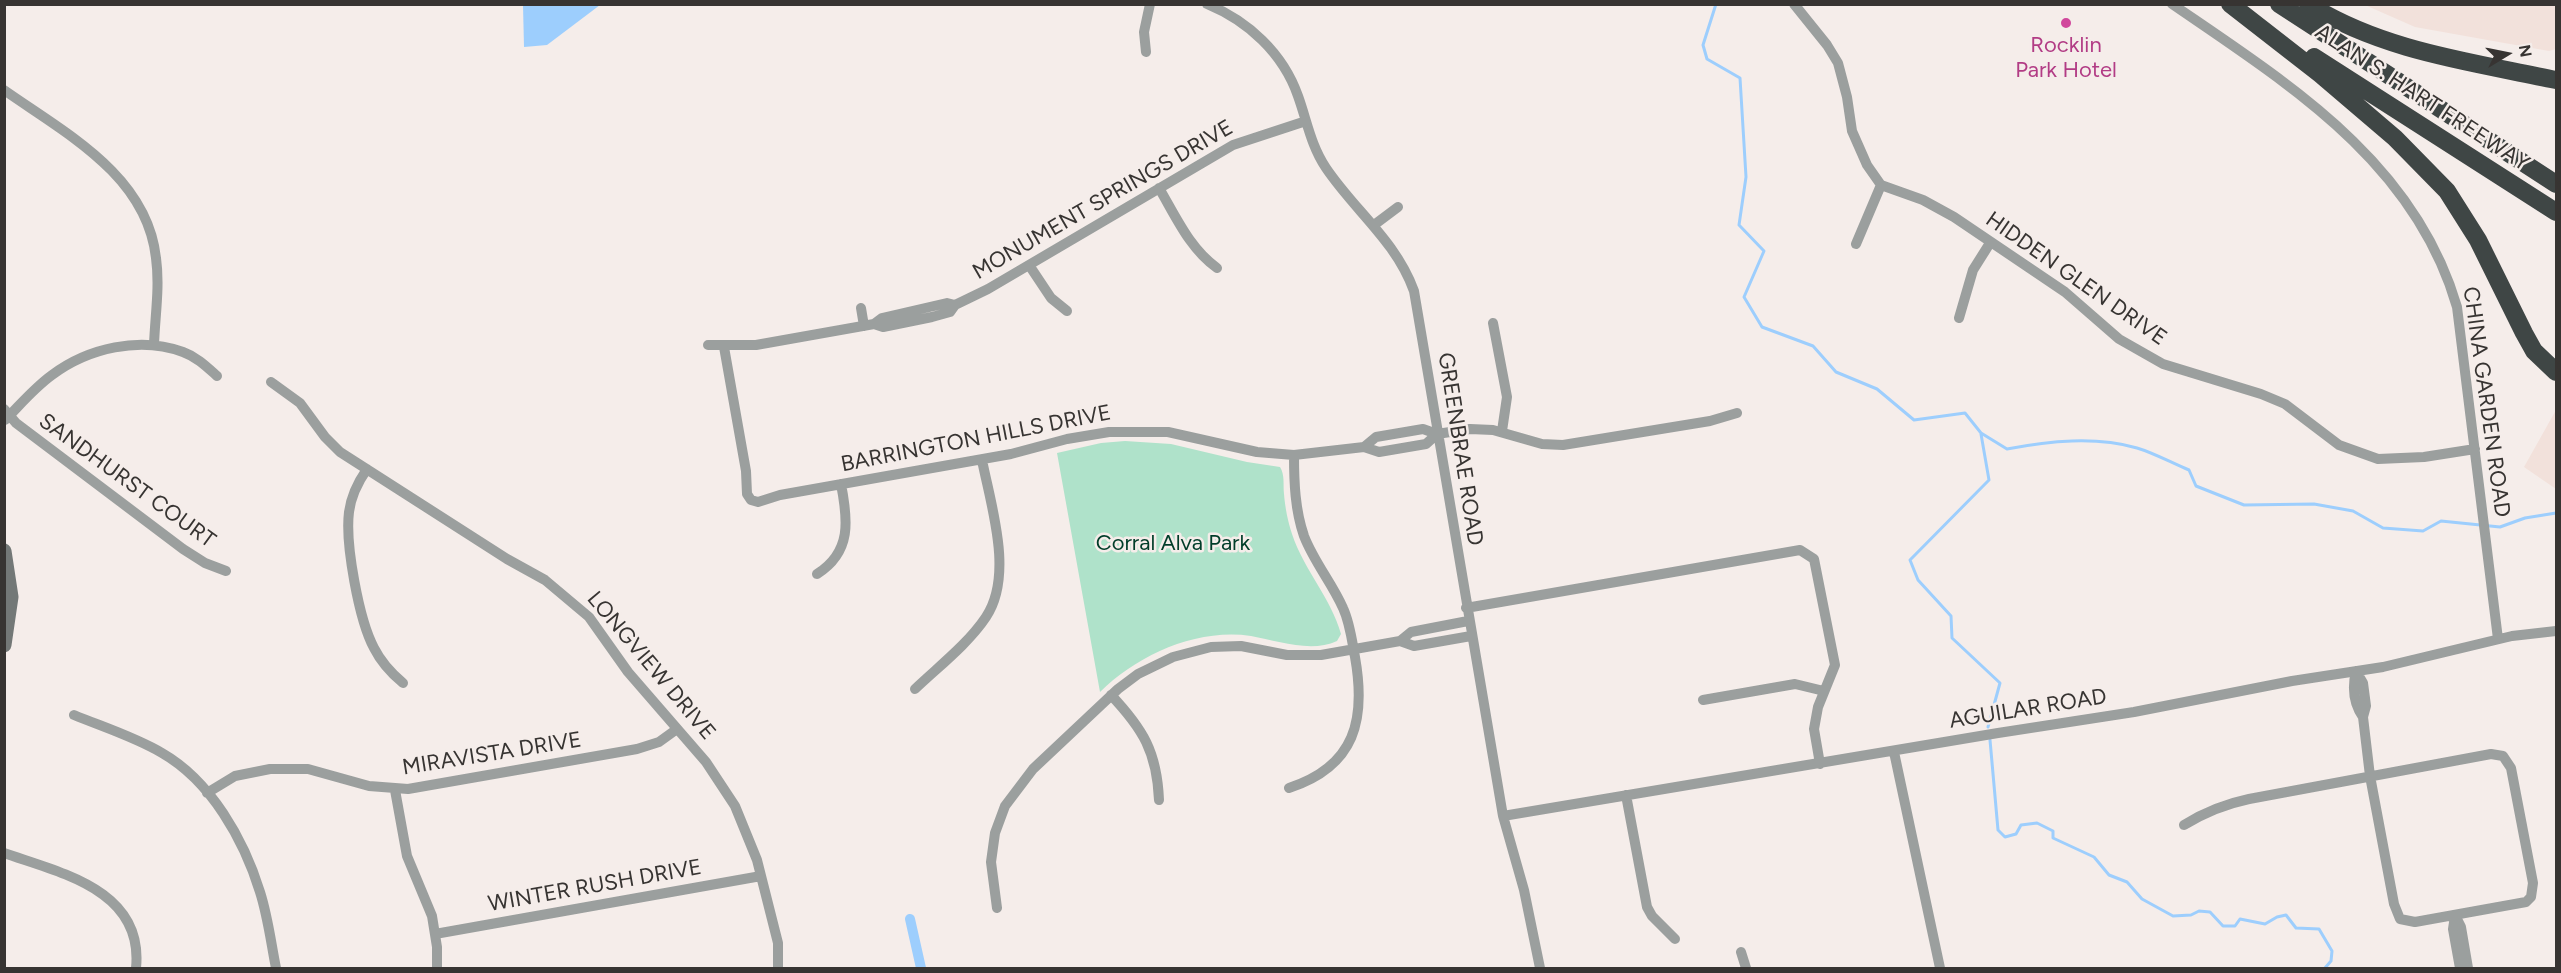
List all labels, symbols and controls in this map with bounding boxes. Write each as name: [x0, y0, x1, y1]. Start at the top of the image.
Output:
marker: Rocklin Park Hotel: [2059, 16, 2073, 30]
street label: ALAN S. HART FREEWAY: [2310, 19, 2534, 177]
north arrow: [2477, 24, 2537, 84]
place label: Rocklin Park Hotel: [2015, 33, 2117, 84]
street label: MONUMENT SPRINGS DRIVE: [968, 114, 1238, 286]
street label: HIDDEN GLEN DRIVE: [1980, 207, 2172, 351]
street label: CHINA GARDEN ROAD: [2457, 285, 2515, 519]
street label: GREENBRAE ROAD: [1432, 351, 1488, 547]
street label: BARRINGTON HILLS DRIVE: [839, 400, 1113, 478]
street label: SANDHURST COURT: [34, 408, 220, 554]
park label: Corral Alva Park: [1096, 531, 1250, 557]
street label: LONGVIEW DRIVE: [581, 586, 721, 746]
street label: AGUILAR ROAD: [1947, 684, 2109, 734]
street label: MIRAVISTA DRIVE: [400, 727, 584, 781]
street label: WINTER RUSH DRIVE: [486, 854, 704, 918]

